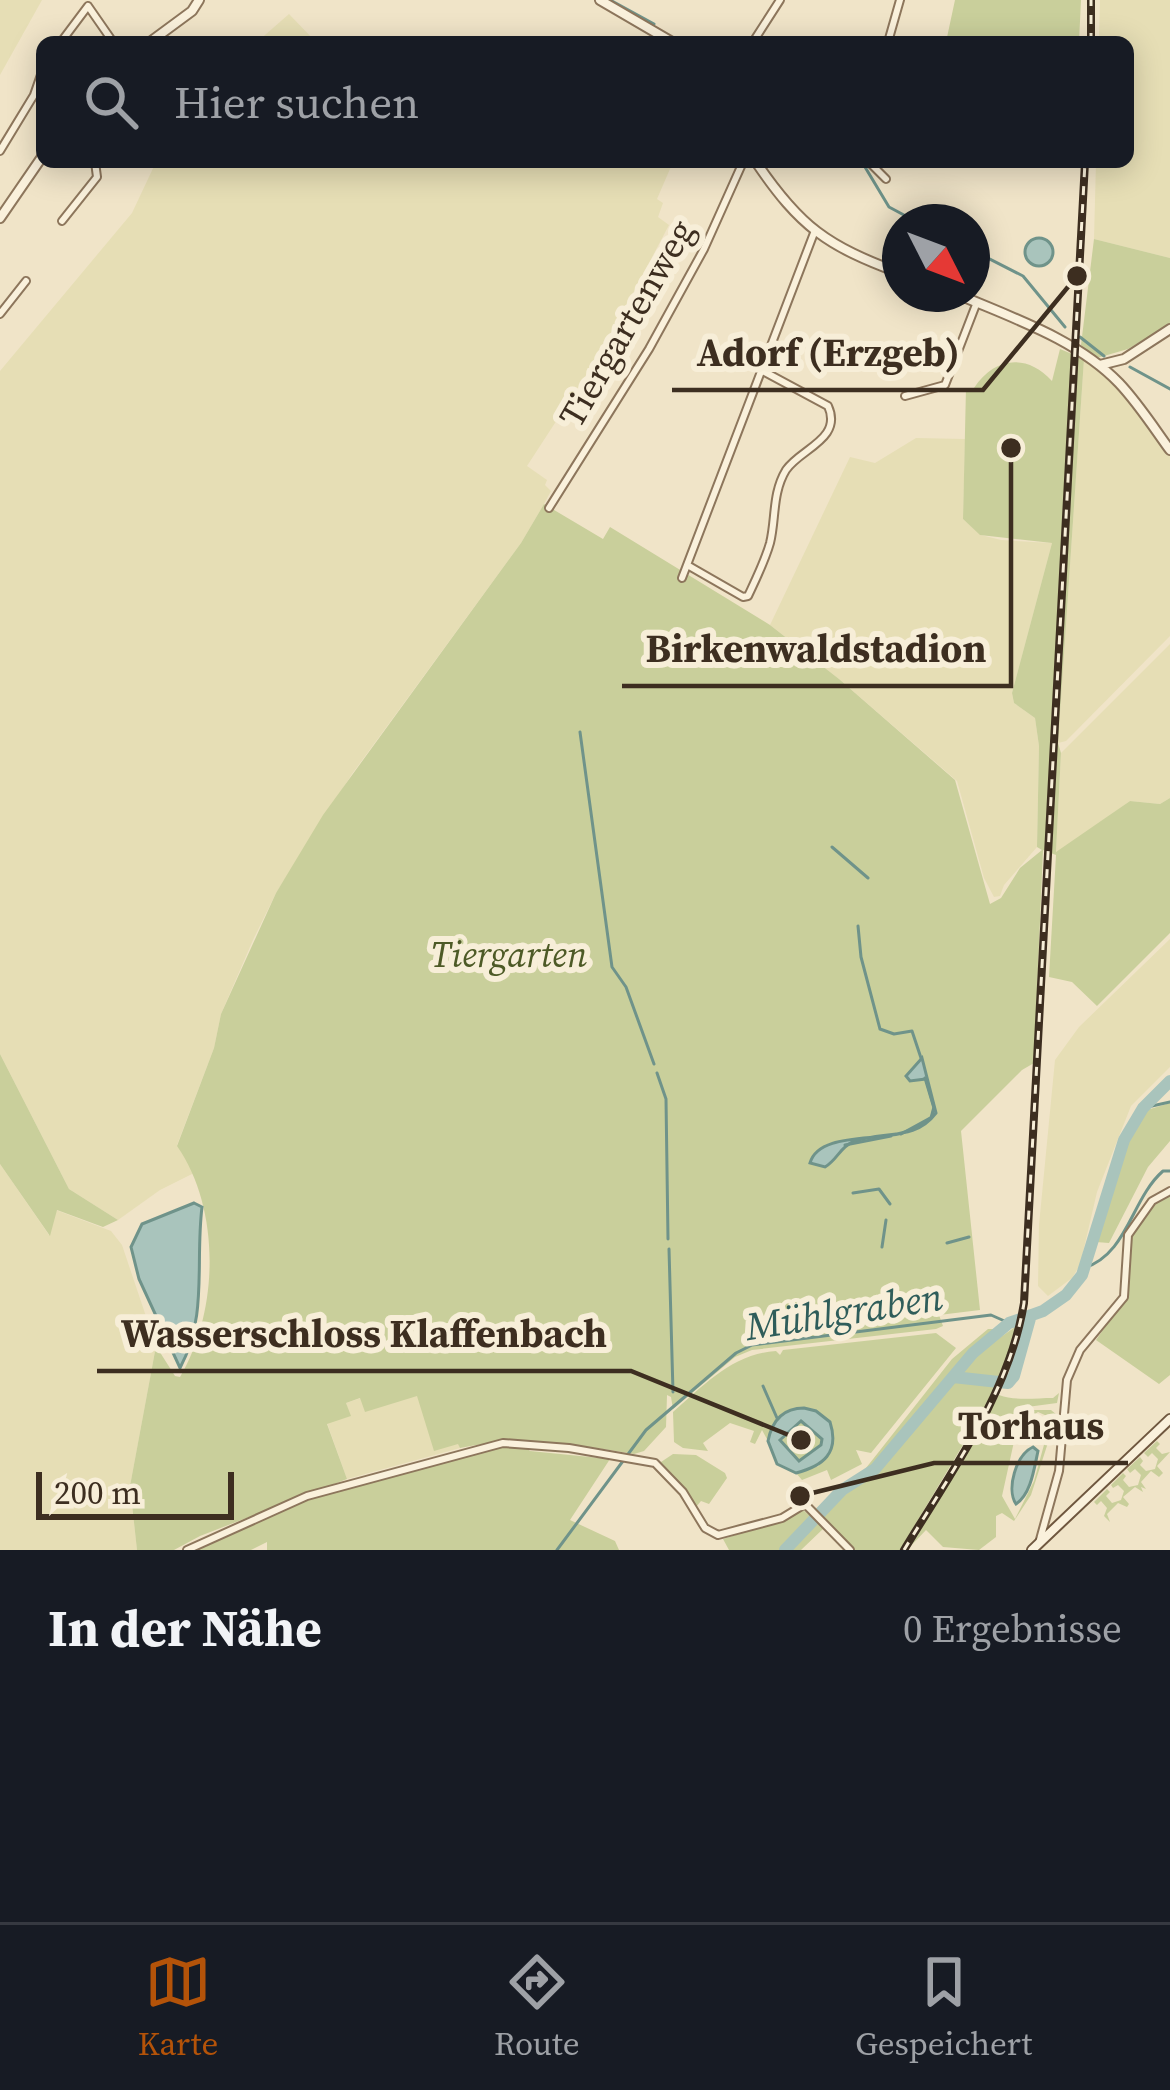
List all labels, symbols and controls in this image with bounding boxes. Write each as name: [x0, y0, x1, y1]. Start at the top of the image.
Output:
search box: [36, 36, 1134, 168]
icon: search: [78, 69, 144, 135]
text: Hier suchen: [174, 71, 419, 133]
north arrow: [882, 204, 990, 312]
street label: Tiergartenweg: [547, 210, 706, 436]
callout: Adorf (Erzgeb): [672, 315, 983, 390]
text: Adorf (Erzgeb): [696, 326, 960, 379]
callout: Birkenwaldstadion: [622, 611, 1011, 686]
text: Birkenwaldstadion: [646, 622, 986, 675]
park label: Tiergarten: [431, 930, 587, 979]
water label: Mühlgraben: [741, 1270, 946, 1353]
callout: Wasserschloss Klaffenbach: [97, 1296, 631, 1371]
text: Wasserschloss Klaffenbach: [121, 1307, 607, 1360]
callout: Torhaus: [934, 1388, 1128, 1463]
text: Torhaus: [958, 1399, 1104, 1452]
scale bar: [36, 1466, 234, 1519]
text: 200 m: [54, 1470, 141, 1515]
text: In der Nähe: [48, 1593, 322, 1663]
text: 0 Ergebnisse: [903, 1602, 1122, 1655]
tab: Karte: [138, 1949, 218, 2066]
tab: Route: [494, 1949, 580, 2066]
tab: Gespeichert: [855, 1949, 1032, 2066]

